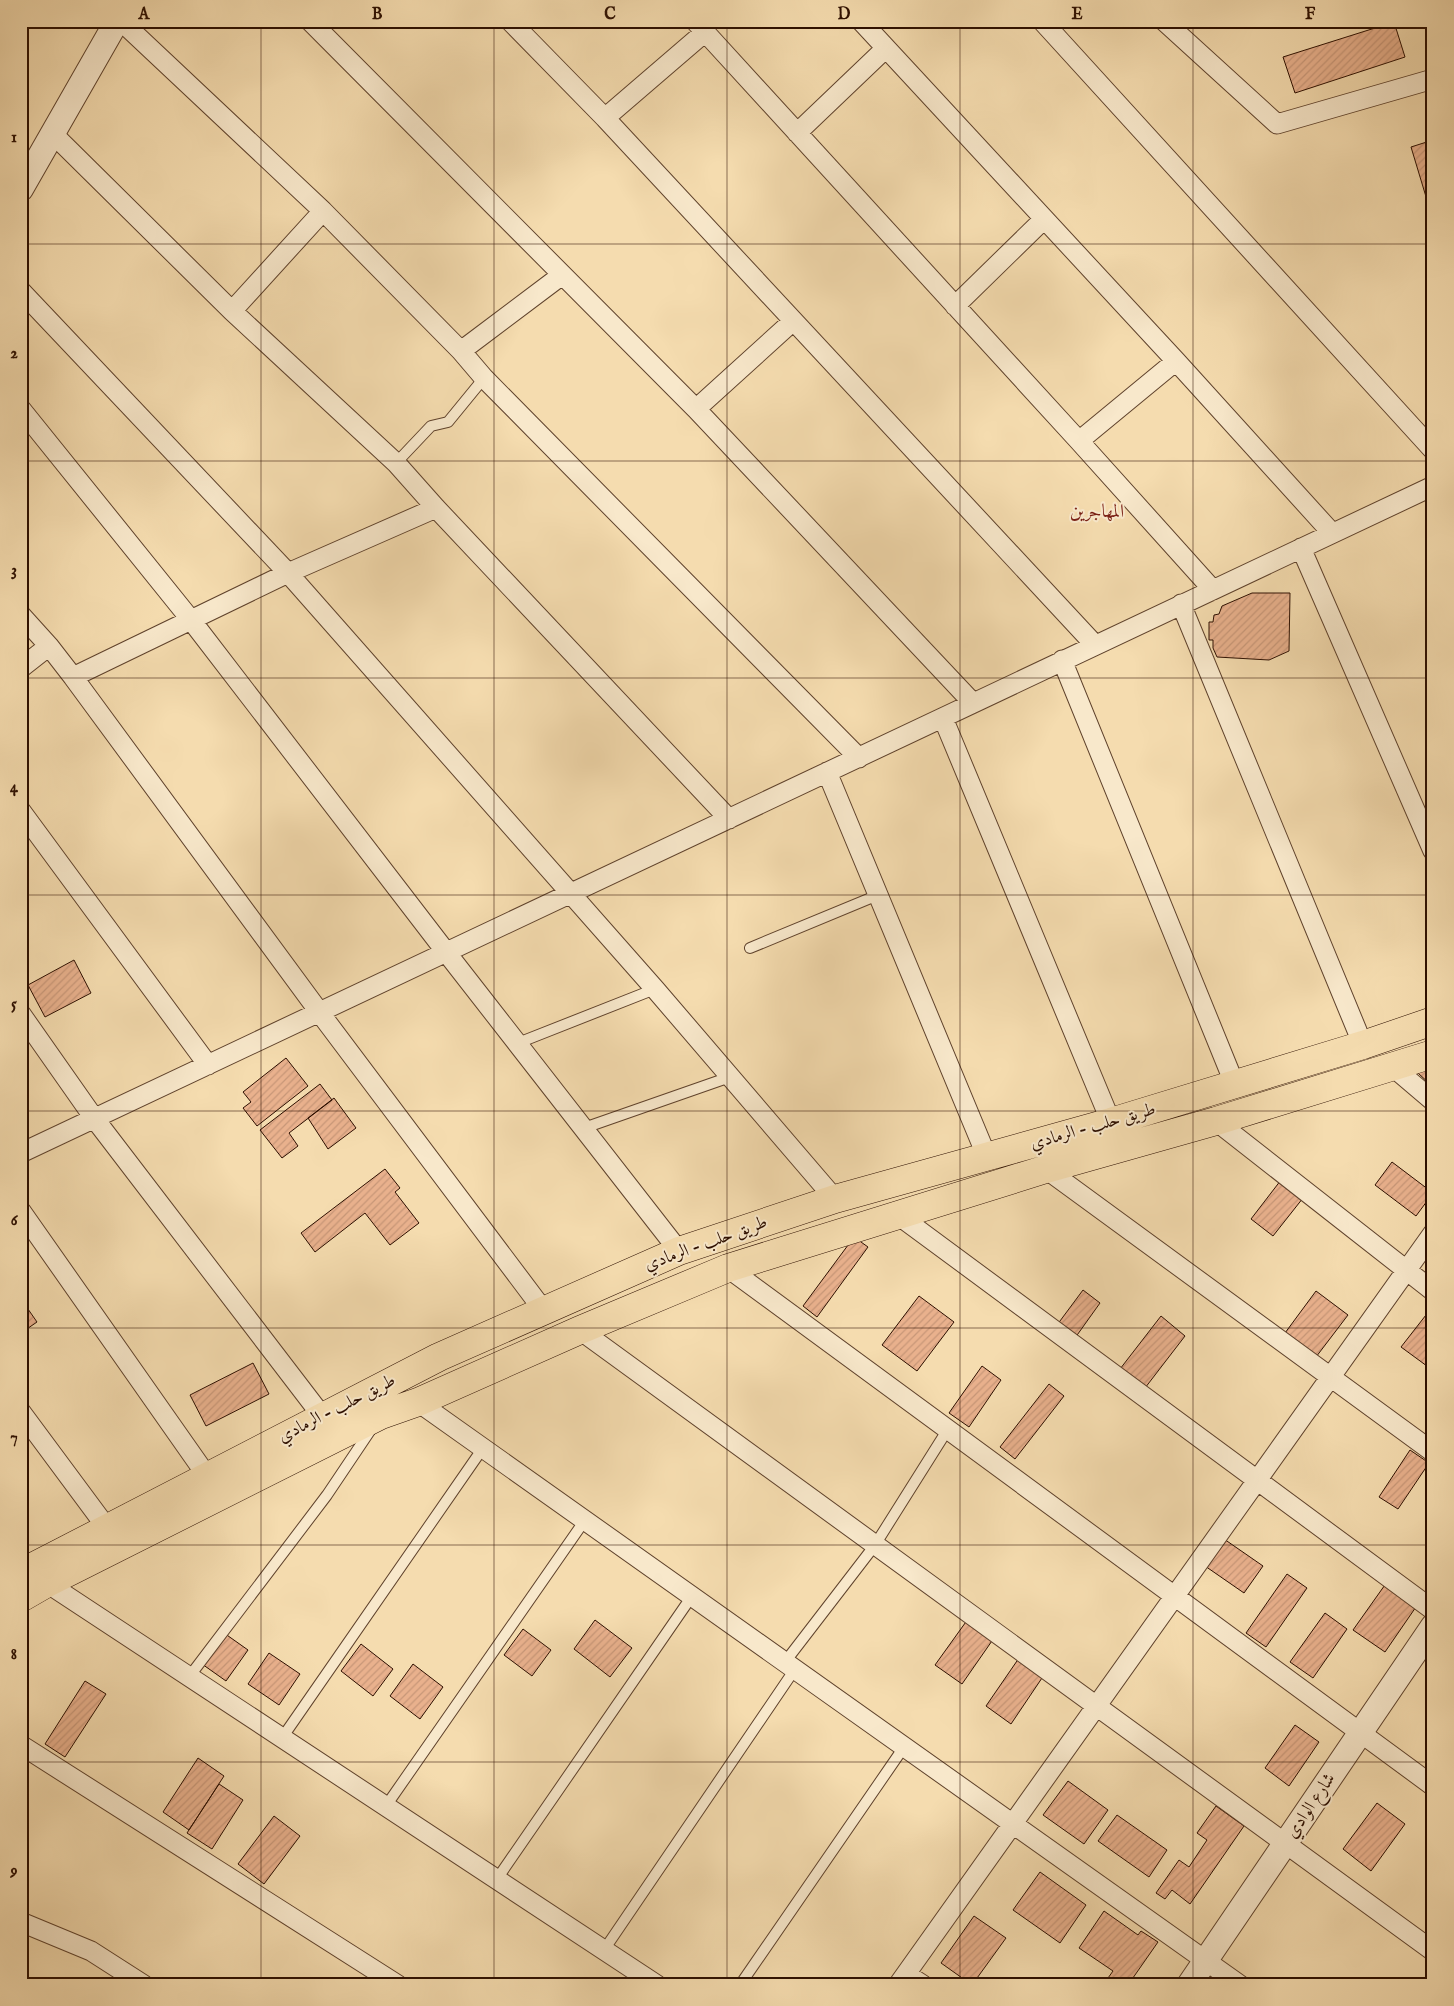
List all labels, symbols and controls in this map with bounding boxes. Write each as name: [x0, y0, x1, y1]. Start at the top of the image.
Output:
text: A: [138, 5, 151, 25]
text: B: [372, 5, 383, 25]
text: C: [604, 5, 616, 25]
text: D: [838, 5, 851, 25]
text: E: [1071, 5, 1083, 25]
text: F: [1305, 5, 1316, 25]
text: 1: [11, 128, 17, 148]
text: 2: [10, 344, 18, 364]
district label: المهاجرين: [1070, 500, 1124, 524]
text: 3: [11, 561, 17, 581]
text: 4: [10, 778, 19, 798]
text: 5: [11, 995, 17, 1015]
street label: طريق حلب - الرمادي: [1028, 1098, 1159, 1158]
text: 6: [11, 1211, 19, 1231]
street label: طريق حلب - الرمادي: [641, 1211, 771, 1279]
street label: طريق حلب - الرمادي: [274, 1369, 401, 1450]
text: 7: [10, 1428, 18, 1448]
text: 8: [11, 1645, 17, 1665]
street label: شارع الوادي: [1281, 1769, 1343, 1844]
text: 9: [10, 1862, 18, 1882]

